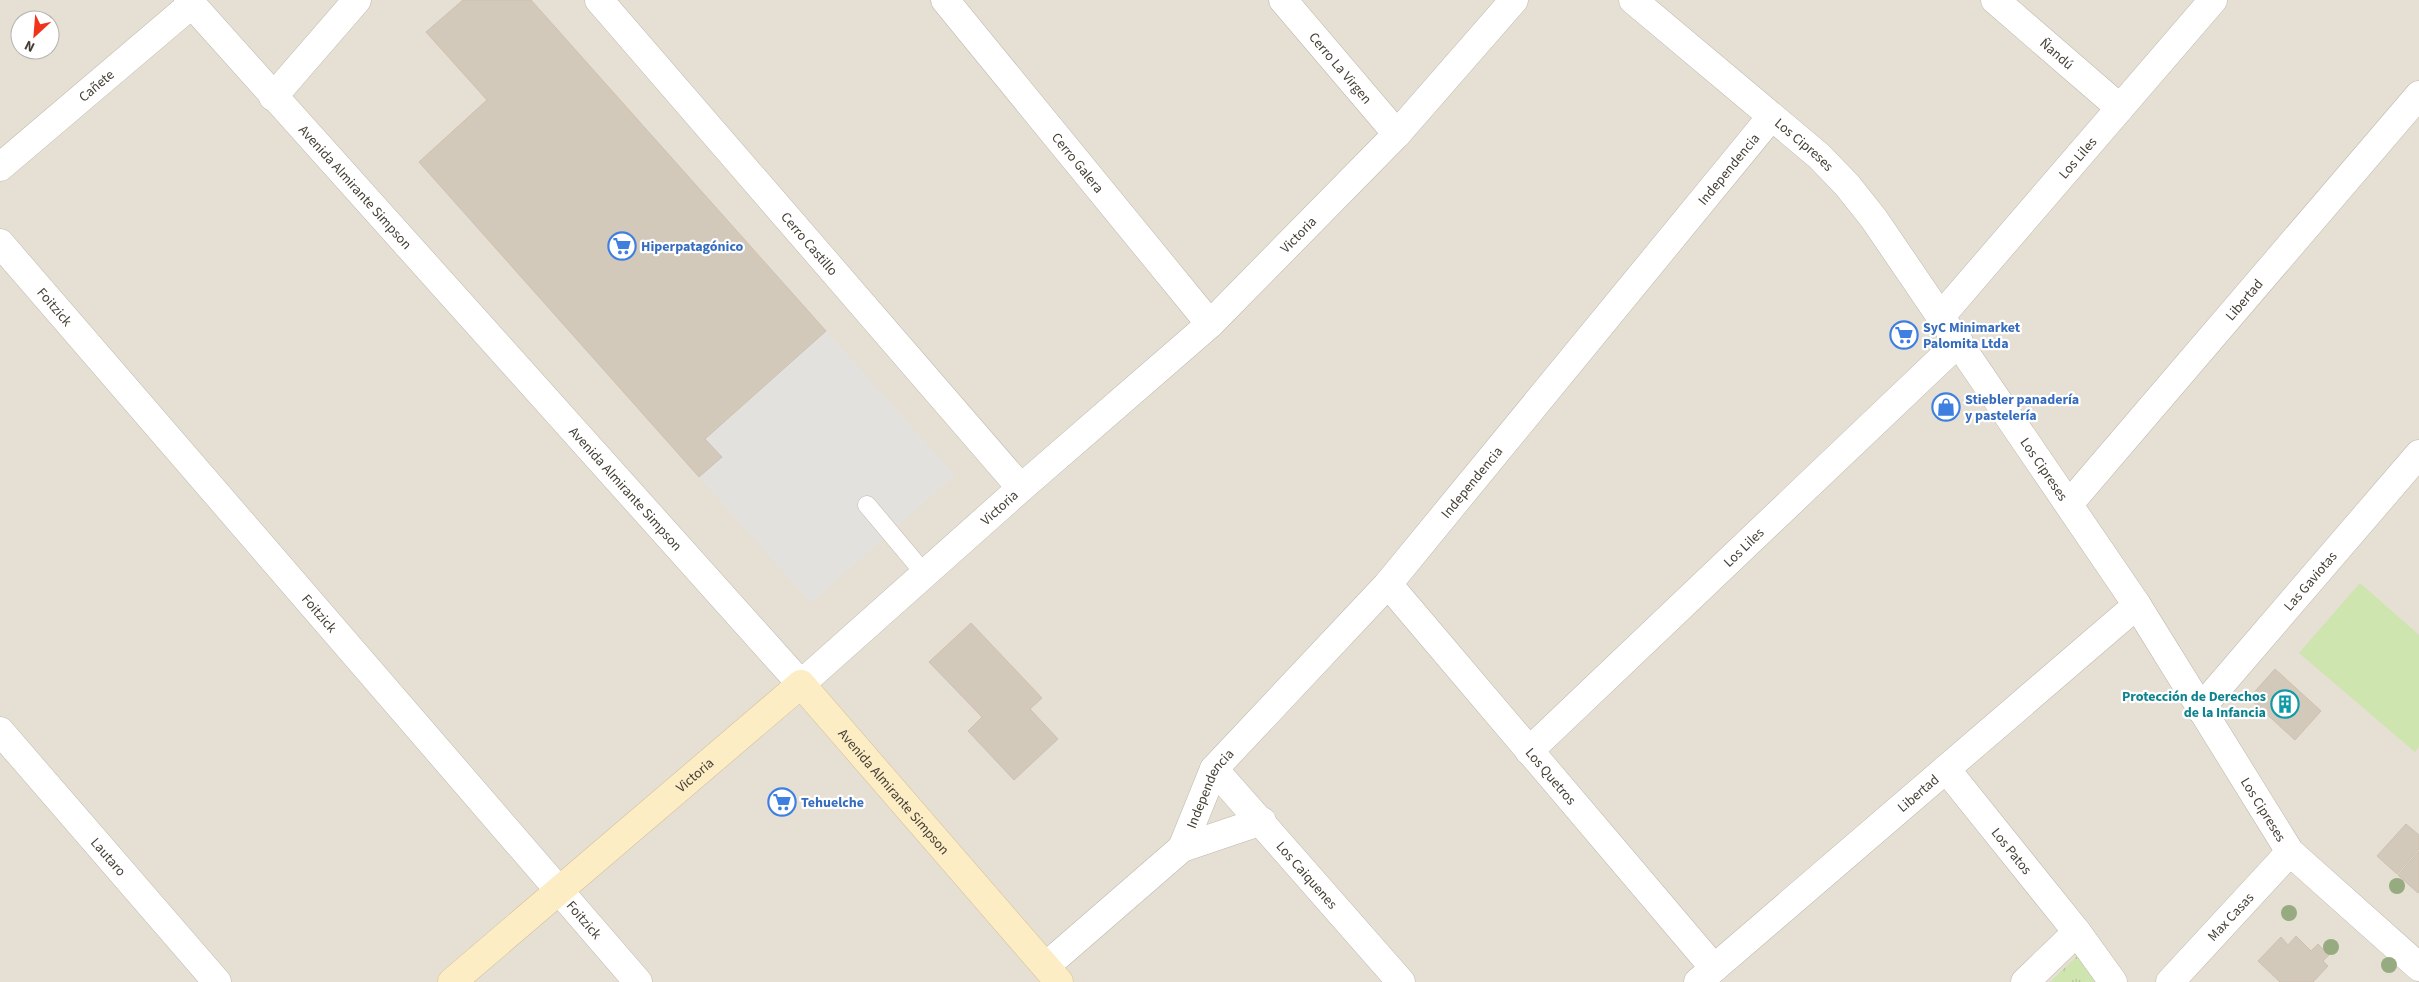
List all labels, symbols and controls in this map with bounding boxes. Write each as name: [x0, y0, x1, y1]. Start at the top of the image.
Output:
north arrow: [10, 10, 60, 60]
street label: Cerro La Virgen: [1304, 28, 1376, 109]
street label: Ñandú: [2035, 34, 2078, 75]
text: N: [21, 35, 38, 57]
street label: Cañete: [75, 65, 119, 107]
street label: Los Cipreses: [1770, 114, 1838, 176]
street label: Avenida Almirante Simpson: [294, 121, 416, 254]
street label: Cerro Galera: [1046, 129, 1108, 198]
street label: Independencia: [1694, 129, 1765, 210]
street label: Los Liles: [2054, 133, 2102, 184]
street label: Cerro Castillo: [776, 208, 842, 280]
street label: Victoria: [1276, 212, 1322, 258]
supermarket icon: Hiperpatagónico: [607, 231, 637, 261]
place label: Hiperpatagónico: [641, 237, 744, 257]
street label: Libertad: [2221, 275, 2268, 325]
street label: Foitzick: [32, 284, 77, 331]
place label: SyC Minimarket Palomita Ltda: [1923, 318, 2021, 354]
supermarket icon: SyC Minimarket Palomita Ltda: [1889, 320, 1919, 350]
place label: Stiebler panadería y pastelería: [1965, 390, 2079, 426]
shop icon: Stiebler panadería y pastelería: [1931, 392, 1961, 422]
street label: Avenida Almirante Simpson: [564, 423, 686, 556]
street label: Los Cipreses: [2015, 434, 2072, 505]
street label: Independencia: [1437, 442, 1508, 523]
street label: Victoria: [977, 486, 1023, 530]
street label: Los Liles: [1719, 523, 1769, 572]
street label: Las Gaviotas: [2279, 547, 2342, 616]
street label: Foitzick: [296, 590, 341, 638]
place label: Protección de Derechos de la Infancia: [2122, 687, 2266, 723]
building icon: Protección de Derechos de la Infancia: [2270, 689, 2300, 719]
street label: Avenida Almirante Simpson: [833, 725, 953, 859]
street label: Los Quetros: [1520, 744, 1581, 810]
street label: Independencia: [1182, 745, 1239, 832]
street label: Victoria: [672, 754, 719, 798]
street label: Libertad: [1894, 770, 1944, 817]
street label: Los Cipreses: [2235, 774, 2290, 846]
supermarket icon: Tehuelche: [767, 787, 797, 817]
place label: Tehuelche: [801, 793, 864, 813]
street label: Los Patos: [1986, 824, 2036, 879]
street label: Lautaro: [85, 834, 130, 881]
street label: Los Caiquenes: [1271, 837, 1342, 914]
street label: Max Casas: [2203, 888, 2259, 946]
street label: Foitzick: [561, 897, 606, 944]

